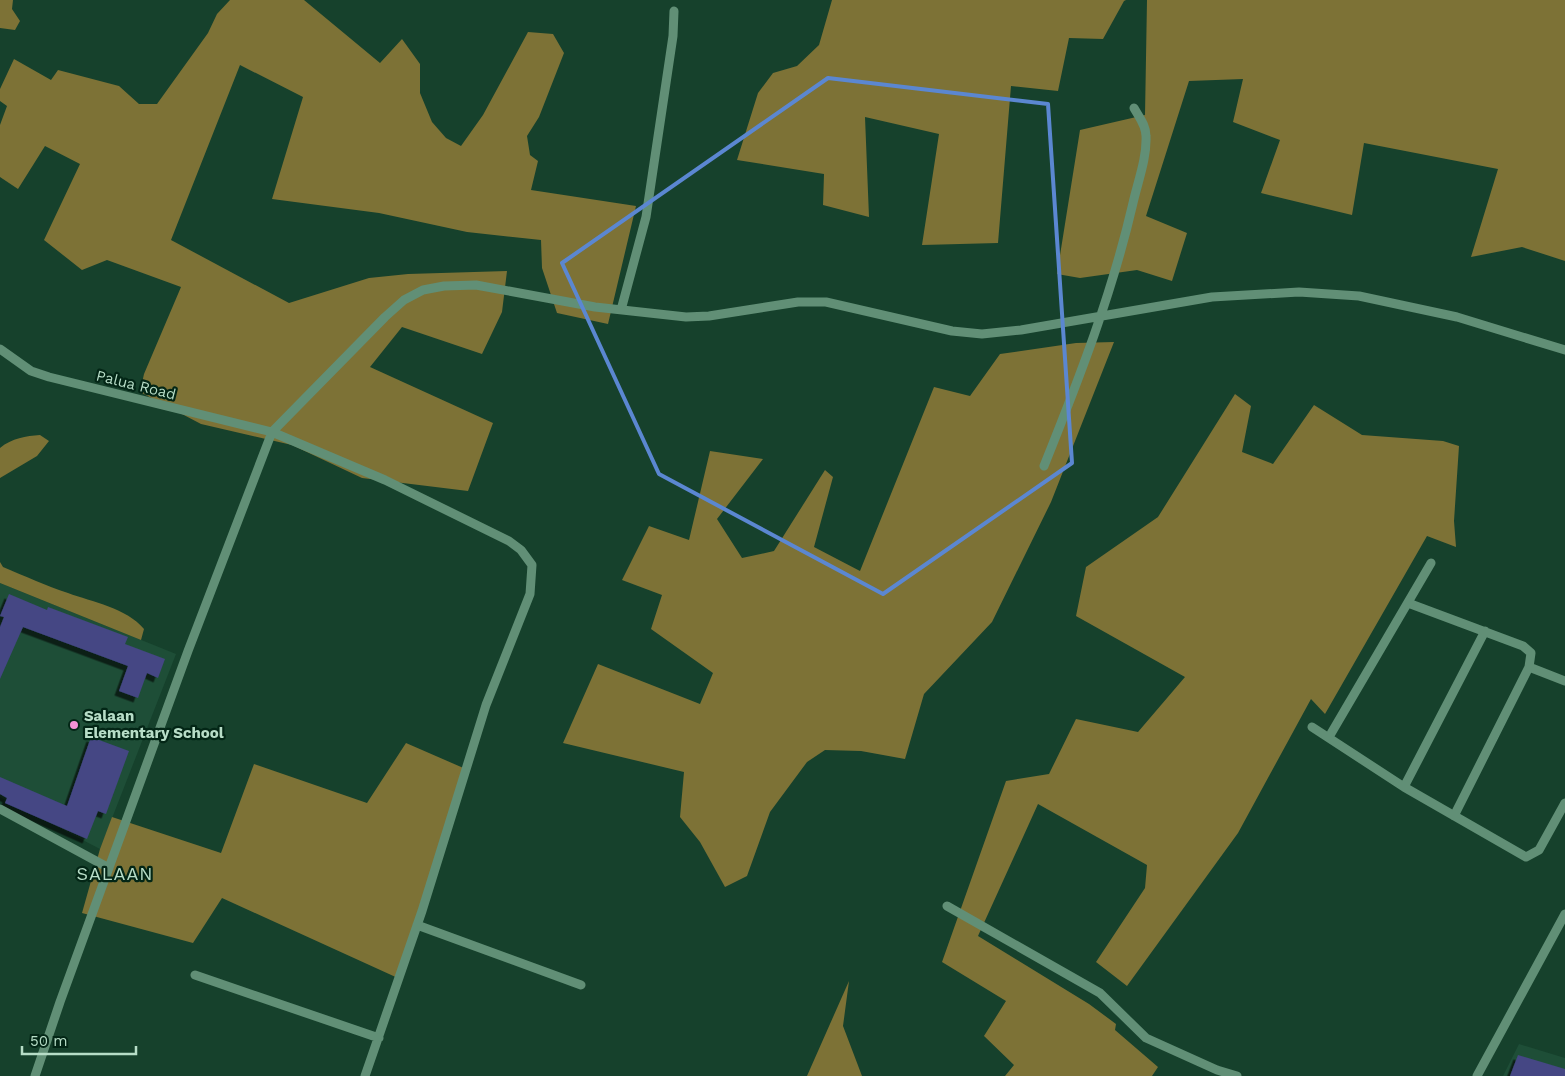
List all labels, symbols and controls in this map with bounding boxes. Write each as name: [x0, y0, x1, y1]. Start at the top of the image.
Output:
street label: Palua Road: [94, 366, 178, 404]
place label: Salaan Elementary School: [84, 707, 224, 742]
marker: Salaan Elementary School: [68, 719, 80, 731]
district label: SALAAN: [77, 863, 154, 884]
scale bar: [22, 1024, 136, 1056]
text: 50 m: [30, 1032, 67, 1050]

